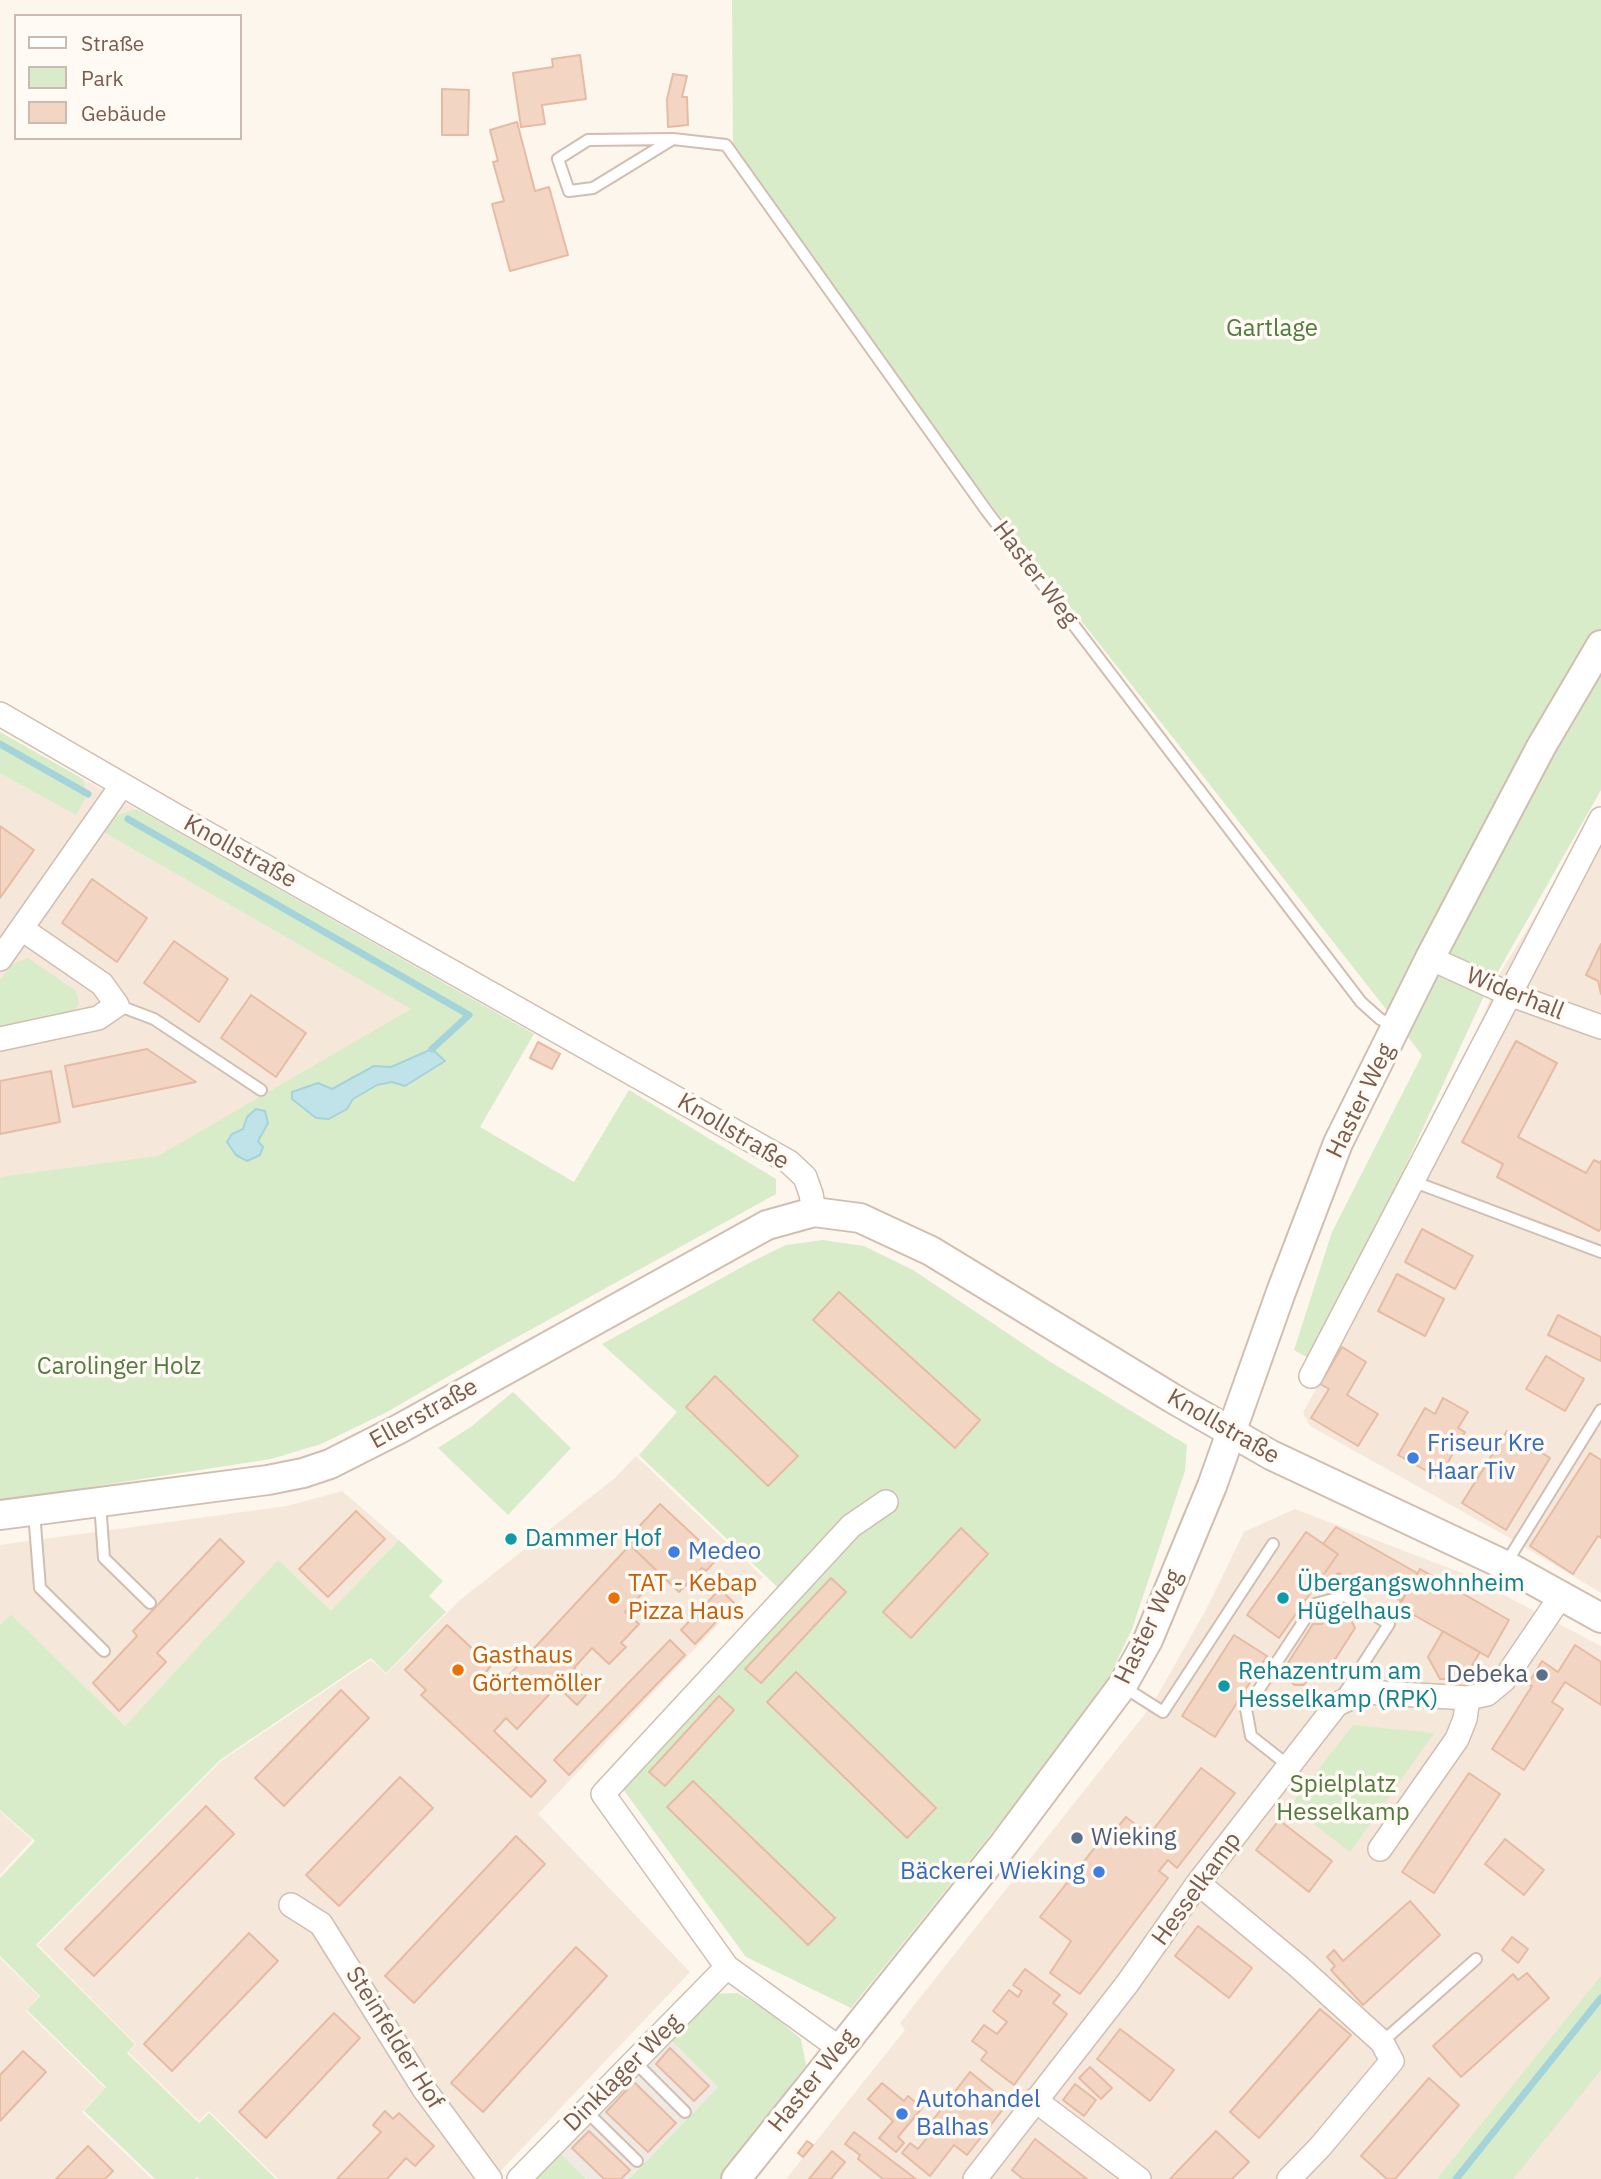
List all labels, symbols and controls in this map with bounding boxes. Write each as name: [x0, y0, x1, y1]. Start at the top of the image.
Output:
legend: [14, 14, 242, 140]
text: Straße: [81, 29, 144, 57]
text: Park: [81, 64, 124, 92]
text: Gebäude: [81, 99, 166, 127]
park label: Gartlage: [1226, 315, 1318, 343]
street label: Haster Weg: [986, 516, 1084, 632]
street label: Knollstraße: [178, 809, 302, 895]
street label: Widerhall: [1462, 961, 1568, 1027]
street label: Haster Weg: [1321, 1039, 1401, 1163]
street label: Knollstraße: [672, 1087, 794, 1177]
park label: Carolinger Holz: [37, 1353, 201, 1381]
street label: Ellerstraße: [365, 1373, 483, 1455]
street label: Knollstraße: [1162, 1383, 1284, 1471]
place label: Friseur Kre Haar Tiv: [1427, 1430, 1545, 1486]
marker: Friseur Kre Haar Tiv: [1405, 1450, 1421, 1466]
place label: Dammer Hof: [525, 1525, 662, 1553]
marker: Dammer Hof: [503, 1531, 519, 1547]
place label: Medeo: [688, 1538, 761, 1566]
marker: Medeo: [666, 1544, 682, 1560]
street label: Haster Weg: [1109, 1565, 1189, 1689]
place label: TAT - Kebap Pizza Haus: [628, 1570, 757, 1626]
place label: Übergangswohnheim Hügelhaus: [1297, 1570, 1525, 1626]
marker: TAT - Kebap Pizza Haus: [606, 1590, 622, 1606]
marker: Übergangswohnheim Hügelhaus: [1275, 1590, 1291, 1606]
place label: Gasthaus Görtemöller: [472, 1642, 602, 1698]
place label: Rehazentrum am Hesselkamp (RPK): [1238, 1658, 1438, 1714]
place label: Debeka: [1446, 1661, 1528, 1689]
marker: Gasthaus Görtemöller: [450, 1662, 466, 1678]
marker: Debeka: [1534, 1667, 1550, 1683]
marker: Rehazentrum am Hesselkamp (RPK): [1216, 1678, 1232, 1694]
park label: Spielplatz Hesselkamp: [1276, 1771, 1410, 1827]
place label: Wieking: [1091, 1824, 1177, 1852]
street label: Hesselkamp: [1146, 1827, 1248, 1951]
marker: Wieking: [1069, 1830, 1085, 1846]
place label: Bäckerei Wieking: [900, 1858, 1085, 1886]
marker: Bäckerei Wieking: [1091, 1864, 1107, 1880]
street label: Steinfelder Hof: [339, 1962, 449, 2114]
street label: Dinklager Weg: [558, 2008, 688, 2138]
street label: Haster Weg: [763, 2024, 863, 2138]
place label: Autohandel Balhas: [916, 2086, 1040, 2142]
marker: Autohandel Balhas: [894, 2106, 910, 2122]

